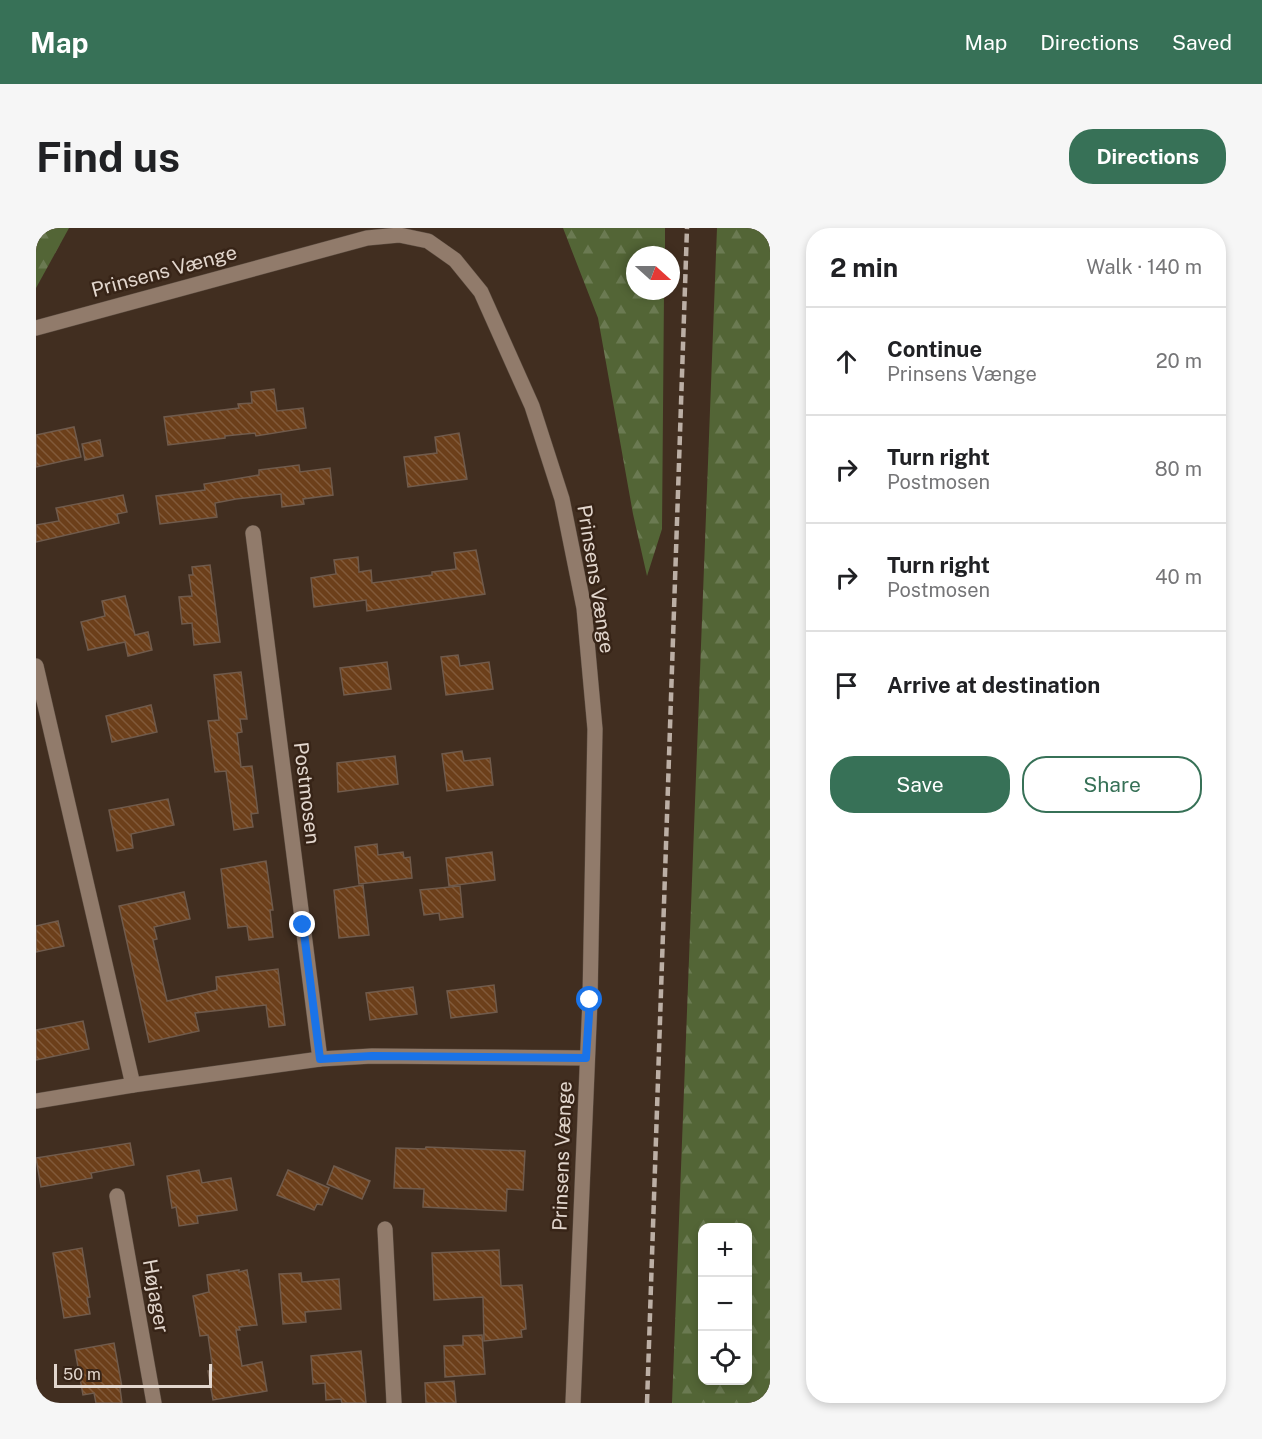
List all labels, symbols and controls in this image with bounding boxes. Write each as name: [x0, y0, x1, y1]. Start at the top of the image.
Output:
text: Map: [30, 26, 89, 59]
text: Map: [965, 30, 1007, 55]
text: Directions: [1040, 30, 1139, 55]
text: Saved: [1172, 30, 1232, 55]
button: Directions: [1069, 129, 1226, 184]
text: Find us: [36, 132, 180, 181]
street label: Prinsens Vænge: [88, 240, 240, 302]
north arrow: [626, 246, 680, 300]
text: 2 min: [830, 252, 898, 283]
text: Walk · 140 m: [1086, 255, 1202, 279]
text: Continue: [887, 336, 982, 362]
icon: ahead: [830, 345, 863, 378]
text: 20 m: [1156, 349, 1202, 373]
text: Prinsens Vænge: [887, 362, 1037, 386]
text: Turn right: [887, 444, 990, 470]
icon: right: [830, 453, 863, 486]
text: 80 m: [1155, 457, 1202, 481]
text: Postmosen: [887, 470, 990, 494]
street label: Prinsens Vænge: [572, 503, 620, 655]
text: Turn right: [887, 552, 990, 578]
icon: right: [830, 561, 863, 594]
text: 40 m: [1155, 565, 1202, 589]
text: Postmosen: [887, 578, 990, 602]
icon: arrive: [830, 669, 863, 702]
text: Arrive at destination: [887, 672, 1100, 698]
street label: Postmosen: [289, 740, 325, 846]
button: Save: [830, 756, 1010, 813]
button: Share: [1022, 756, 1202, 813]
route end: [289, 911, 315, 937]
route start: [576, 986, 602, 1012]
street label: Prinsens Vænge: [547, 1081, 577, 1231]
map controls: [698, 1223, 752, 1385]
button: +: [698, 1223, 752, 1277]
street label: Højager: [138, 1257, 174, 1335]
button: −: [698, 1277, 752, 1331]
button: locate: [698, 1331, 752, 1385]
scale bar: [54, 1361, 212, 1388]
text: 50 m: [63, 1365, 101, 1384]

